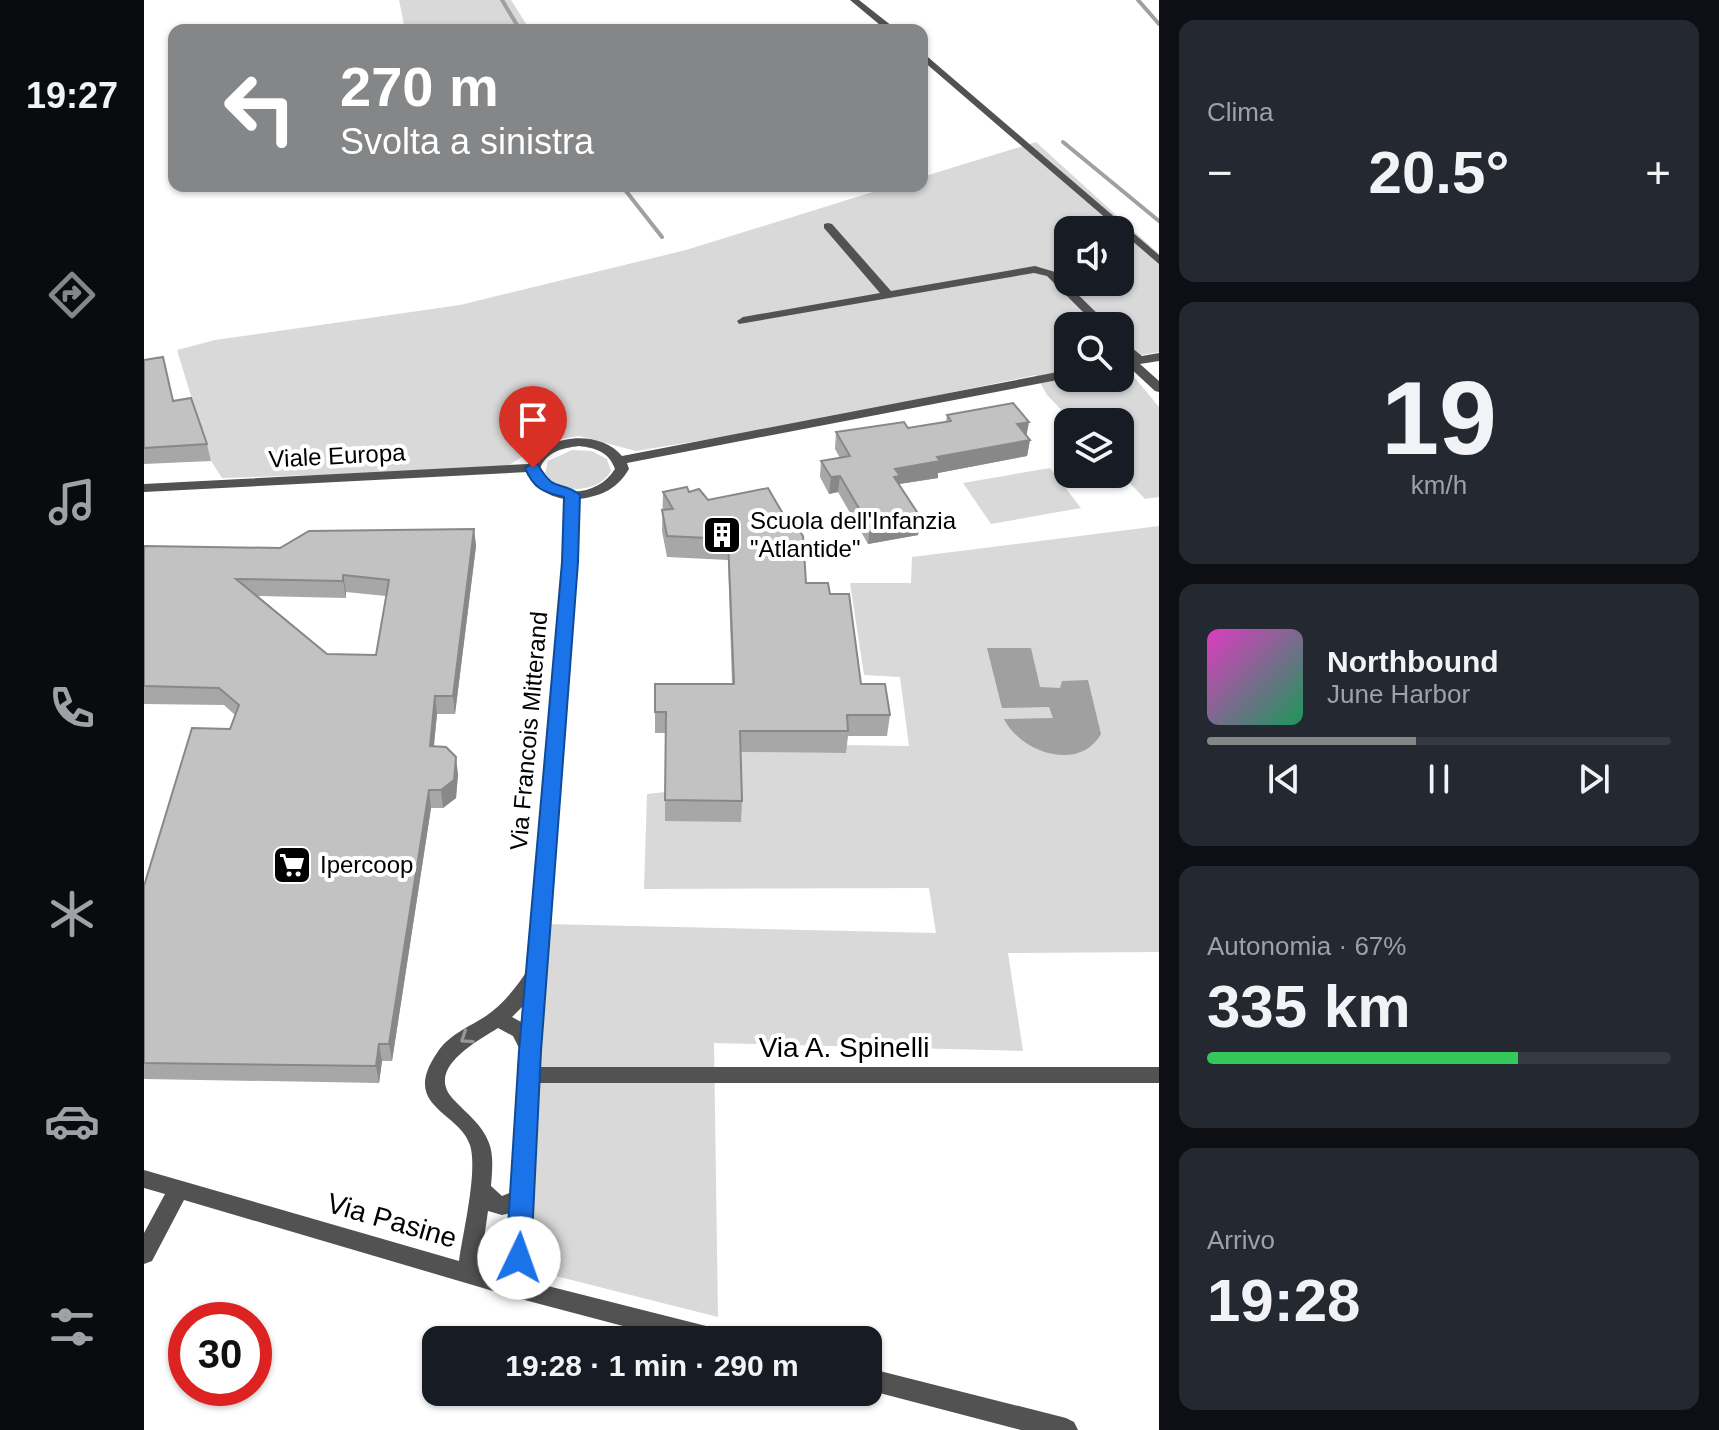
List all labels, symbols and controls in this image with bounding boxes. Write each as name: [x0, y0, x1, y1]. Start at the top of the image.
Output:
text: 270 m: [340, 55, 499, 118]
icon: left: [208, 56, 312, 160]
text: 19:27: [26, 75, 118, 116]
text: Clima: [1207, 97, 1273, 127]
text: Svolta a sinistra: [340, 121, 594, 162]
text: 20.5°: [1369, 139, 1509, 206]
text: −: [1207, 148, 1233, 197]
text: +: [1645, 148, 1671, 197]
map controls: [1054, 216, 1134, 488]
button: sound: [1054, 216, 1134, 296]
icon: directions: [44, 267, 100, 323]
button: search: [1054, 312, 1134, 392]
text: 19: [1381, 360, 1497, 476]
pin: [499, 386, 567, 468]
icon: arrive: [511, 398, 555, 442]
button: layers: [1054, 408, 1134, 488]
street label: Viale Europa: [268, 438, 407, 473]
text: km/h: [1411, 470, 1467, 500]
icon: music: [44, 474, 100, 530]
place label: Scuola dell'Infanzia "Atlantide": [750, 507, 957, 562]
building icon: Scuola dell'Infanzia "Atlantide": [701, 514, 743, 556]
street label: Via Francois Mitterand: [505, 610, 552, 852]
text: Northbound: [1327, 645, 1499, 678]
text: June Harbor: [1327, 679, 1470, 709]
icon: phone: [44, 680, 100, 736]
icon: previous: [1262, 757, 1306, 801]
icon: pause: [1417, 757, 1461, 801]
icon: next: [1572, 757, 1616, 801]
supermarket icon: Ipercoop: [271, 844, 313, 886]
place label: Ipercoop: [320, 851, 413, 878]
icon: climate: [44, 886, 100, 942]
text: Autonomia · 67%: [1207, 931, 1406, 961]
text: 335 km: [1207, 973, 1411, 1040]
one-way arrow: [461, 1028, 475, 1043]
street label: Via A. Spinelli: [759, 1032, 929, 1063]
icon: car: [44, 1093, 100, 1149]
street label: Via Pasine: [323, 1187, 460, 1254]
position arrow: [477, 1216, 561, 1300]
text: Arrivo: [1207, 1225, 1275, 1255]
text: 19:28: [1207, 1267, 1360, 1334]
icon: filters: [44, 1299, 100, 1355]
speed limit sign: 30: [168, 1302, 272, 1406]
text: 19:28 · 1 min · 290 m: [505, 1349, 799, 1382]

